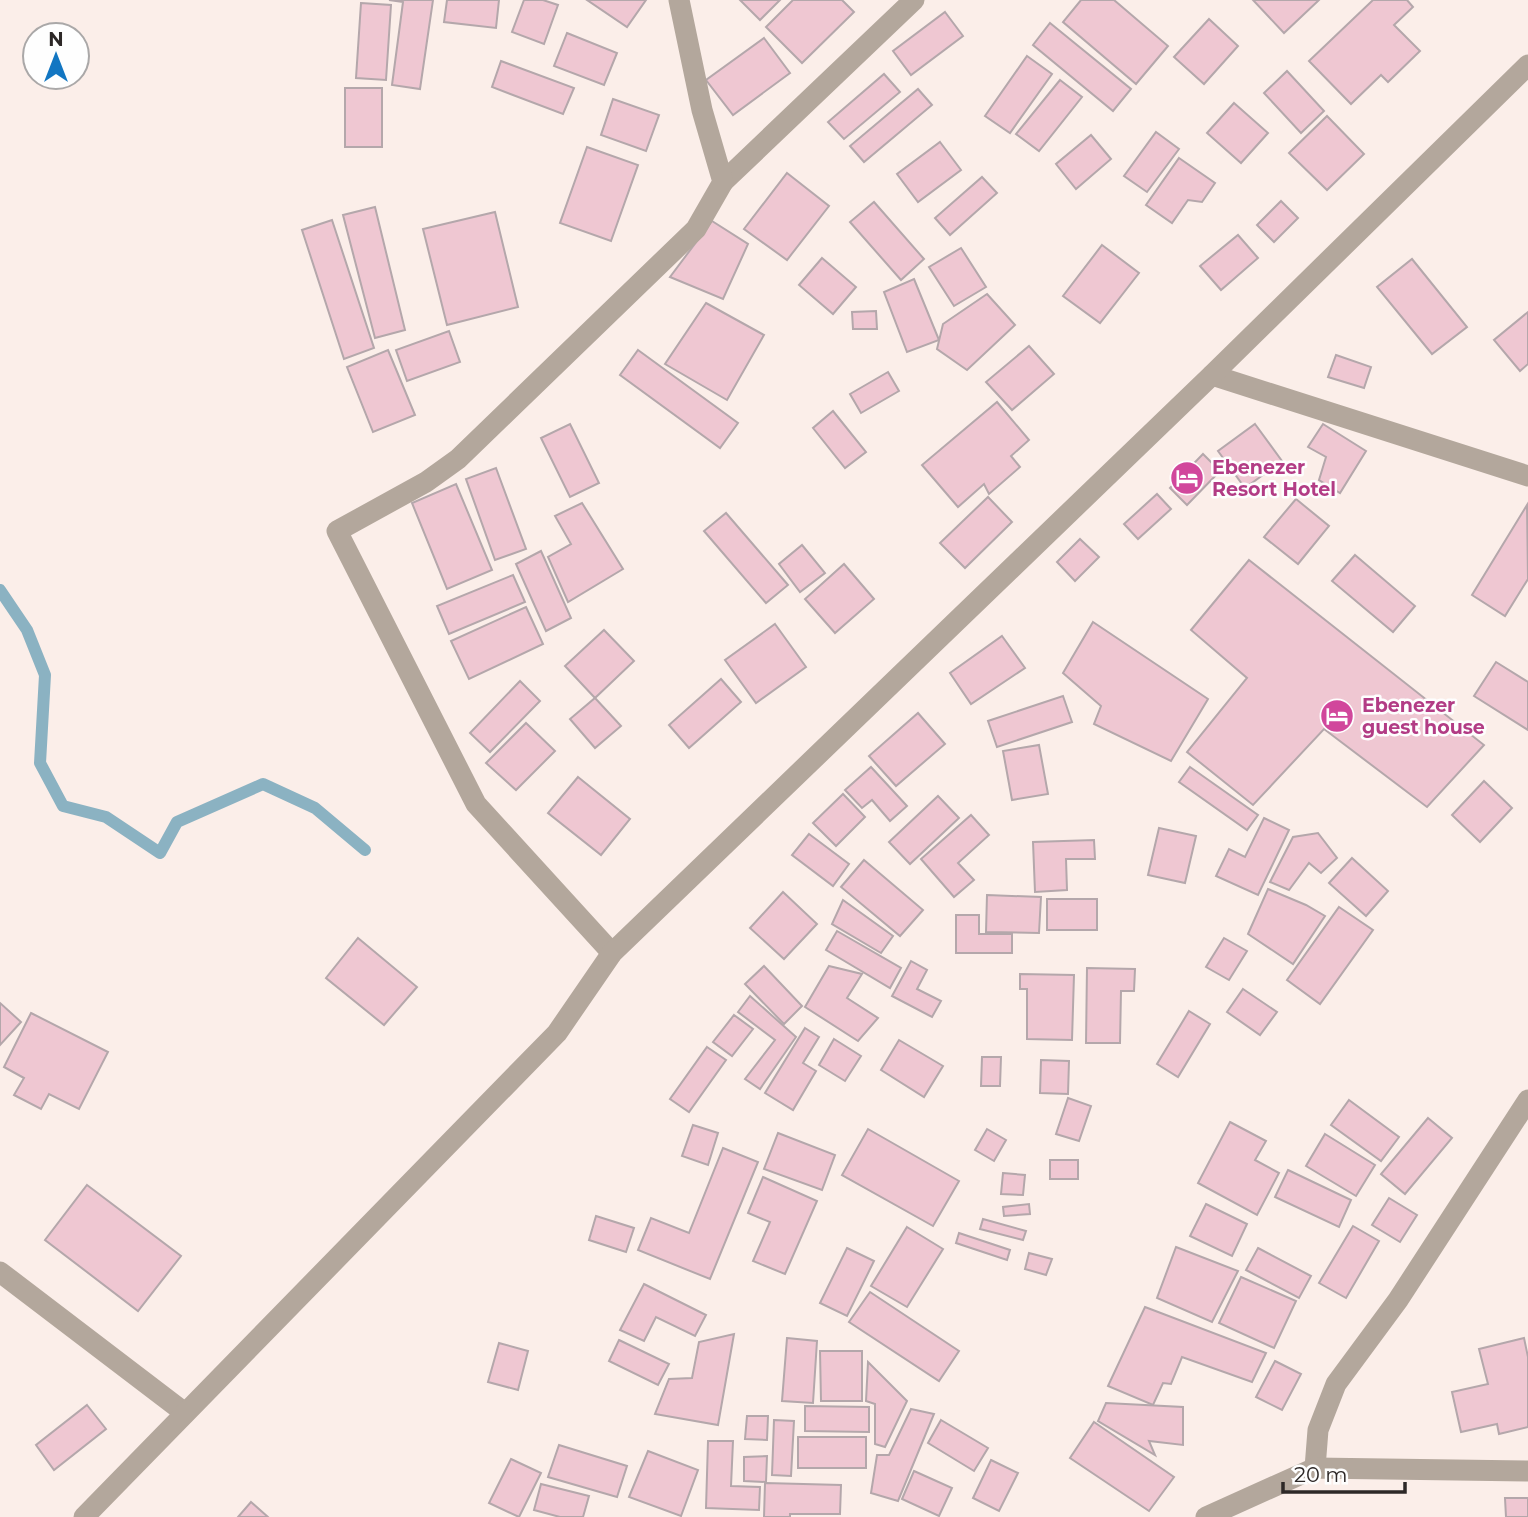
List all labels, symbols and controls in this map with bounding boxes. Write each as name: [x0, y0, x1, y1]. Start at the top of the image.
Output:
north arrow: [21, 21, 91, 91]
text: N: [48, 28, 64, 51]
place label: Ebenezer Resort Hotel: [1212, 456, 1336, 501]
hotel icon: Ebenezer Resort Hotel: [1168, 459, 1206, 497]
place label: Ebenezer guest house: [1362, 694, 1485, 739]
hotel icon: Ebenezer guest house: [1318, 697, 1356, 735]
scale bar: [1283, 1450, 1406, 1494]
text: 20 m: [1294, 1462, 1348, 1487]

